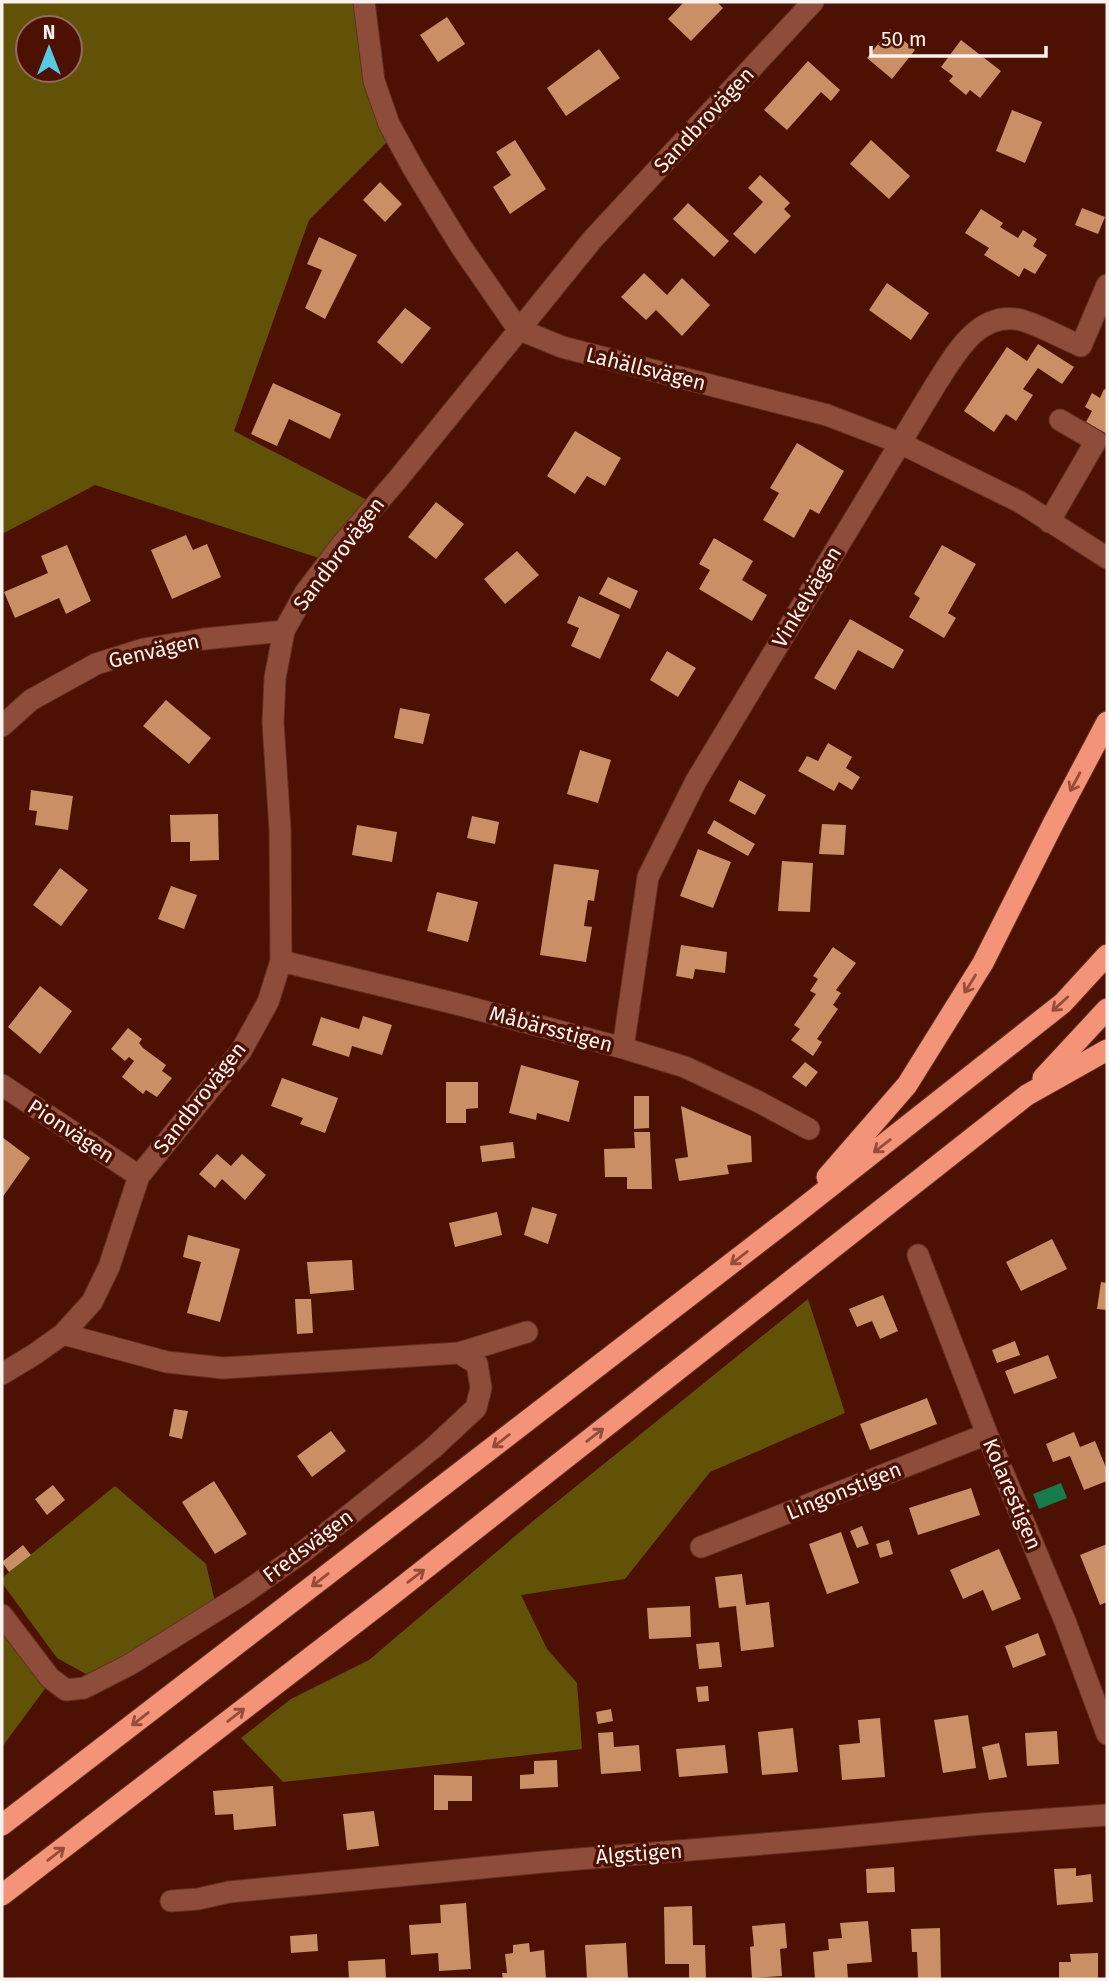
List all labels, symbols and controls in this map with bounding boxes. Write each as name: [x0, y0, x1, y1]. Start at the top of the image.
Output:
north arrow: [14, 14, 84, 84]
scale bar: [871, 14, 1046, 58]
text: N: [43, 21, 55, 44]
text: 50 m: [881, 26, 927, 52]
street label: Sandbrovägen: [648, 62, 760, 178]
street label: Lahällsvägen: [583, 342, 709, 396]
street label: Sandbrovägen: [288, 492, 390, 616]
street label: Vinkelvägen: [767, 542, 847, 652]
street label: Genvägen: [106, 628, 202, 674]
one-way arrow: [1068, 772, 1082, 792]
one-way arrow: [963, 974, 977, 994]
one-way arrow: [1052, 996, 1069, 1013]
street label: Måbärsstigen: [487, 1000, 615, 1058]
street label: Sandbrovägen: [148, 1037, 252, 1159]
street label: Pionvägen: [23, 1093, 119, 1169]
one-way arrow: [873, 1138, 891, 1154]
one-way arrow: [731, 1250, 749, 1265]
one-way arrow: [585, 1428, 604, 1443]
one-way arrow: [491, 1433, 510, 1448]
street label: Kolarestigen: [977, 1434, 1047, 1554]
street label: Lingonstigen: [783, 1456, 905, 1526]
street label: Fredsvägen: [258, 1504, 358, 1588]
one-way arrow: [407, 1568, 425, 1584]
one-way arrow: [312, 1572, 330, 1587]
one-way arrow: [226, 1708, 245, 1722]
one-way arrow: [131, 1711, 150, 1726]
street label: Älgstigen: [595, 1838, 683, 1870]
one-way arrow: [46, 1846, 65, 1861]

